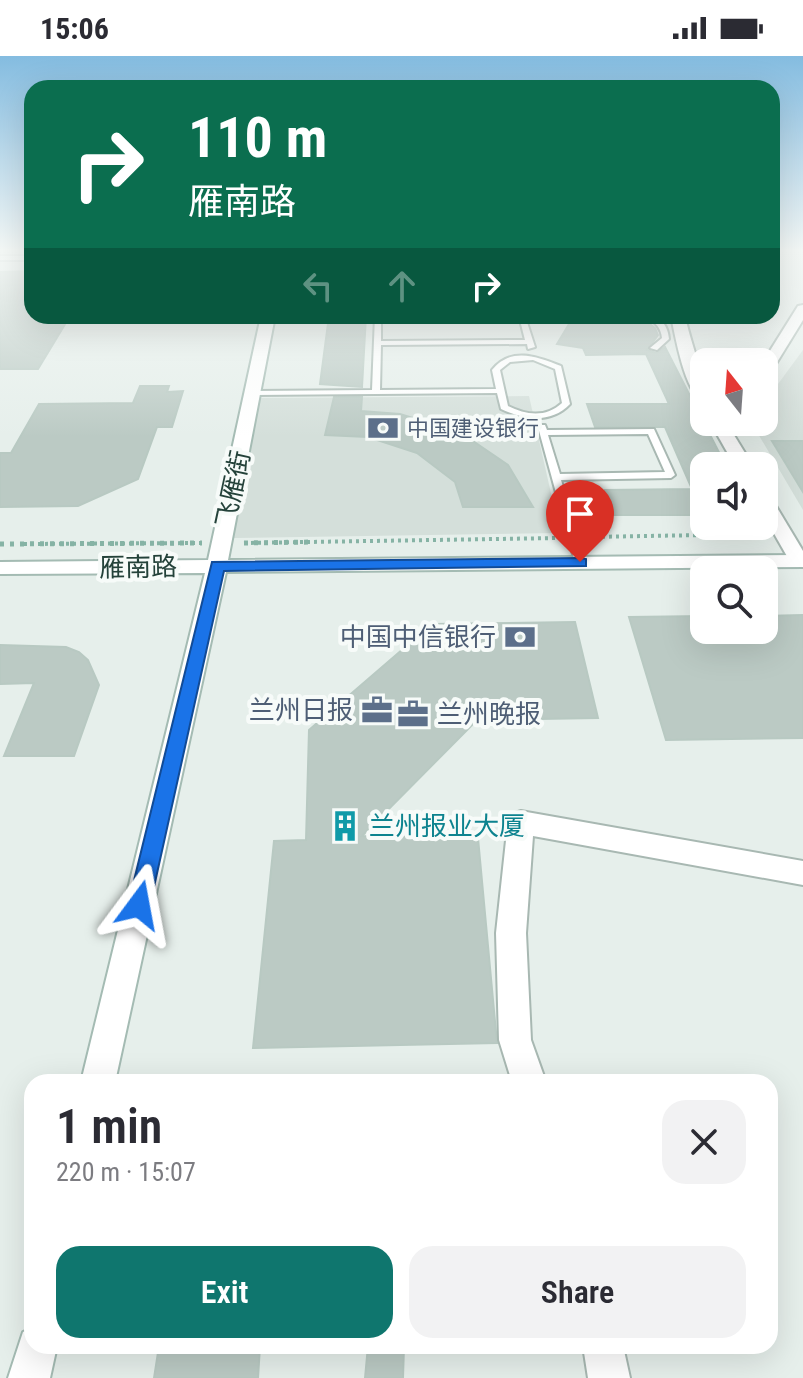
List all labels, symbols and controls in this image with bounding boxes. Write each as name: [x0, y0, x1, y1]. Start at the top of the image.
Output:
text: 15:06: [40, 11, 109, 46]
text: 110 m: [188, 105, 327, 171]
icon: right: [56, 112, 160, 216]
text: 雁南路: [188, 181, 296, 223]
icon: left: [296, 264, 340, 308]
icon: ahead: [380, 264, 424, 308]
icon: right: [464, 264, 508, 308]
north arrow: [690, 348, 778, 436]
map controls: [690, 348, 778, 644]
bank icon: 中国建设银行: [366, 411, 400, 445]
place label: 中国建设银行: [407, 416, 539, 441]
street label: 飞雁街: [210, 448, 256, 530]
button: sound: [690, 452, 778, 540]
pin: [546, 480, 614, 562]
icon: arrive: [558, 492, 602, 536]
street label: 雁南路: [99, 551, 177, 583]
button: search: [690, 556, 778, 644]
bank icon: 中国中信银行: [503, 620, 537, 654]
place label: 中国中信银行: [340, 622, 496, 652]
office icon: 兰州日报: [360, 693, 394, 727]
place label: 兰州日报: [249, 695, 353, 725]
office icon: 兰州晚报: [396, 697, 430, 731]
place label: 兰州晚报: [437, 699, 541, 729]
building icon: 兰州报业大厦: [328, 809, 362, 843]
place label: 兰州报业大厦: [369, 811, 525, 841]
position arrow: [97, 863, 181, 947]
text: 1 min: [56, 1098, 162, 1155]
button: close: [662, 1100, 746, 1184]
text: 220 m · 15:07: [56, 1157, 196, 1187]
button: Exit: [56, 1246, 393, 1338]
button: Share: [409, 1246, 746, 1338]

